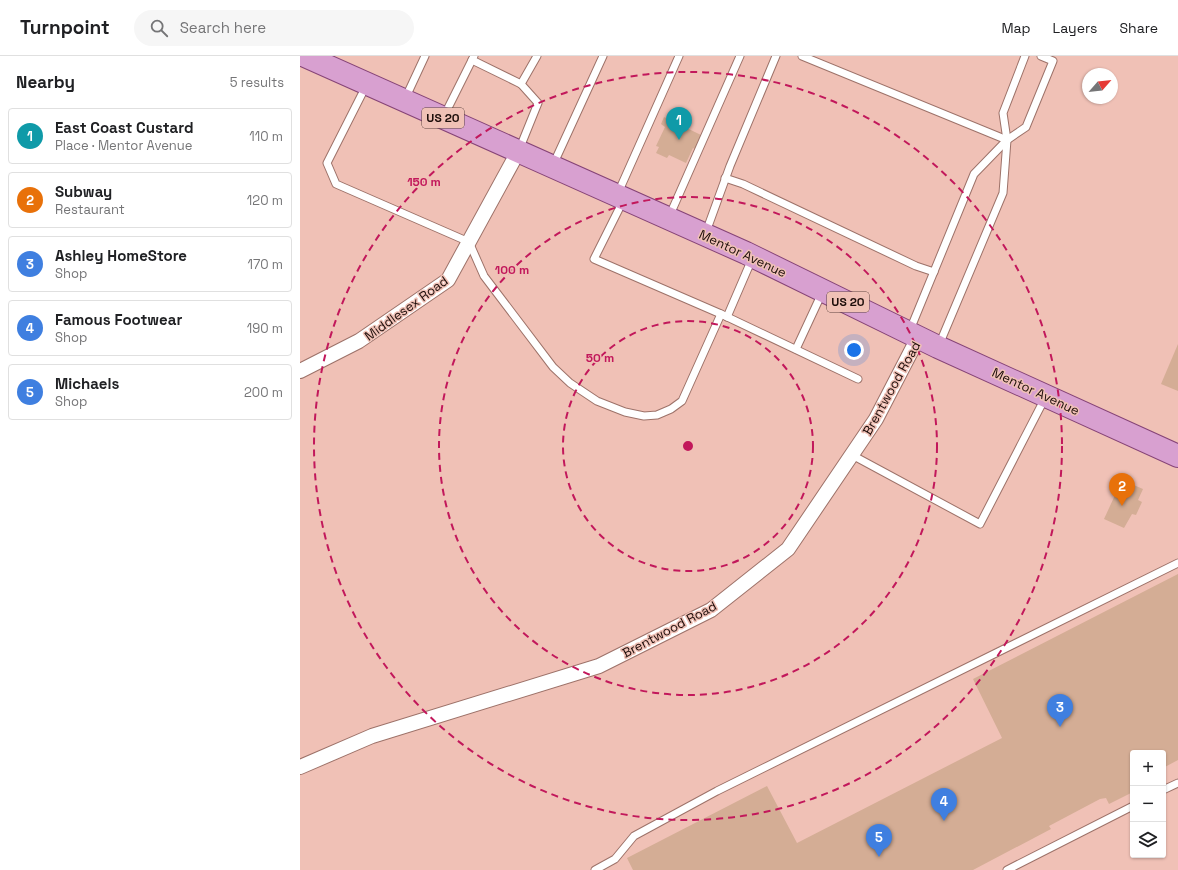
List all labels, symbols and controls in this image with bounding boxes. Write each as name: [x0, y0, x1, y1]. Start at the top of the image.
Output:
search box: [134, 10, 414, 46]
text: Turnpoint: [20, 15, 110, 40]
icon: search: [148, 17, 170, 39]
text: Search here: [180, 18, 266, 37]
text: Map: [1001, 19, 1031, 37]
text: Layers: [1053, 19, 1097, 37]
text: Share: [1119, 19, 1158, 37]
north arrow: [1082, 68, 1118, 104]
text: Nearby: [16, 71, 75, 93]
text: 5 results: [230, 74, 284, 91]
pin: 1: [666, 107, 692, 140]
road number: US 20: [422, 108, 464, 128]
text: East Coast Custard: [55, 118, 193, 137]
text: 1: [27, 128, 33, 145]
text: 110 m: [249, 128, 283, 145]
text: Place · Mentor Avenue: [55, 137, 192, 154]
text: 150 m: [407, 174, 441, 190]
text: Subway: [55, 182, 112, 201]
text: 2: [26, 192, 34, 209]
text: 120 m: [247, 192, 283, 209]
text: Restaurant: [55, 201, 125, 218]
street label: Mentor Avenue: [696, 226, 789, 281]
text: Ashley HomeStore: [55, 246, 187, 265]
text: 3: [26, 256, 34, 273]
text: 170 m: [247, 256, 283, 273]
text: 100 m: [495, 262, 529, 278]
text: Shop: [55, 265, 87, 282]
street label: Middlesex Road: [361, 272, 451, 344]
road number: US 20: [827, 292, 869, 312]
text: Famous Footwear: [55, 310, 182, 329]
text: 4: [26, 320, 34, 337]
text: 190 m: [247, 320, 283, 337]
text: Shop: [55, 329, 87, 346]
street label: Brentwood Road: [859, 338, 924, 438]
your location: [844, 340, 864, 360]
text: 50 m: [586, 350, 614, 366]
street label: Mentor Avenue: [989, 364, 1082, 419]
text: Michaels: [55, 374, 119, 393]
text: 5: [26, 384, 34, 401]
text: 200 m: [244, 384, 283, 401]
text: Shop: [55, 393, 87, 410]
centre of rings: [681, 439, 695, 453]
pin: 2: [1109, 473, 1135, 506]
street label: Brentwood Road: [619, 597, 719, 662]
pin: 3: [1047, 694, 1073, 727]
map controls: [1130, 750, 1166, 858]
button: +: [1130, 750, 1166, 786]
button: −: [1130, 786, 1166, 822]
pin: 4: [931, 788, 957, 821]
button: layers: [1130, 822, 1166, 858]
pin: 5: [866, 824, 892, 857]

